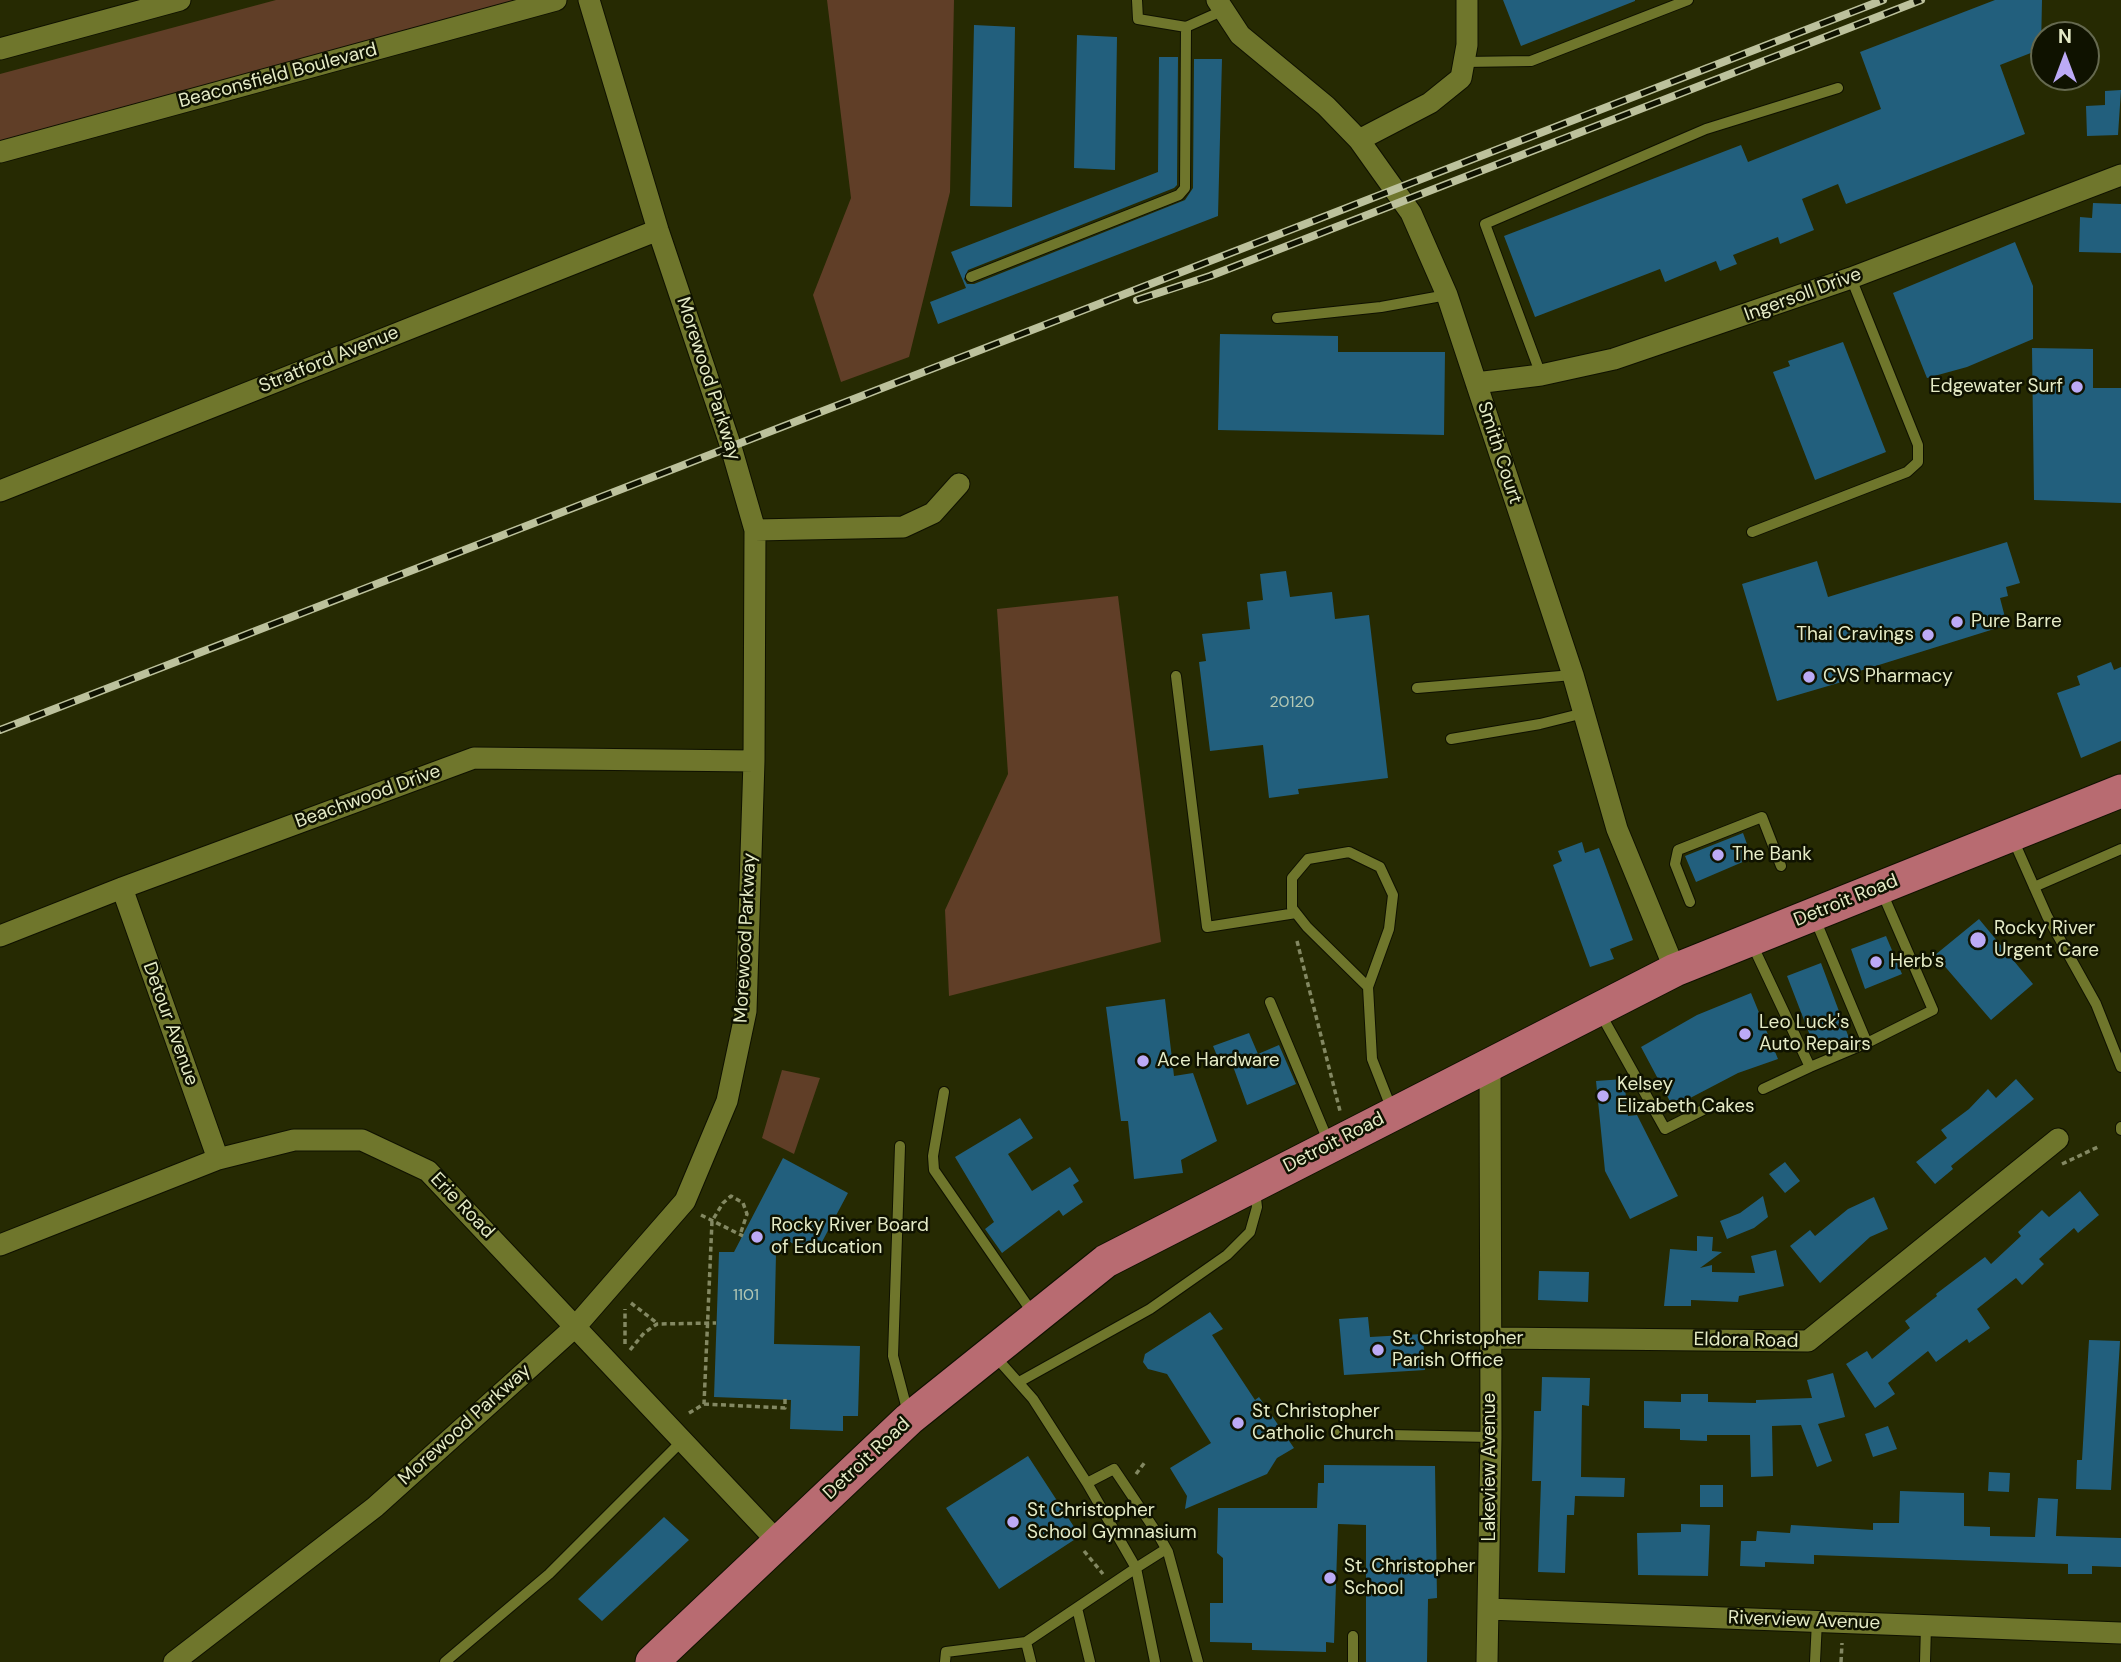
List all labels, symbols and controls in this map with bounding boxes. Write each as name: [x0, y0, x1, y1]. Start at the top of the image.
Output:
north arrow: [2030, 21, 2100, 91]
text: N: [2058, 24, 2072, 49]
street label: Beaconsfield Boulevard: [176, 39, 380, 113]
street label: Ingersoll Drive: [1741, 263, 1865, 327]
street label: Morewood Parkway: [671, 295, 745, 463]
street label: Stratford Avenue: [256, 322, 402, 398]
place label: Edgewater Surf: [1930, 376, 2063, 398]
marker: Edgewater Surf: [2069, 379, 2085, 395]
street label: Smith Court: [1472, 399, 1526, 507]
place label: Pure Barre: [1971, 611, 2062, 633]
marker: Pure Barre: [1949, 614, 1965, 630]
place label: Thai Cravings: [1796, 624, 1914, 646]
marker: Thai Cravings: [1920, 627, 1936, 643]
place label: CVS Pharmacy: [1823, 666, 1953, 688]
marker: CVS Pharmacy: [1801, 669, 1817, 685]
house number: 20120: [1270, 693, 1314, 713]
street label: Beachwood Drive: [292, 760, 444, 834]
place label: The Bank: [1732, 844, 1812, 866]
marker: The Bank: [1710, 847, 1726, 863]
street label: Morewood Parkway: [730, 852, 762, 1024]
street label: Detroit Road: [1791, 870, 1901, 932]
place label: Rocky River Urgent Care: [1994, 918, 2099, 962]
marker: Rocky River Urgent Care: [1968, 930, 1988, 950]
place label: Herb's: [1890, 951, 1944, 973]
marker: Herb's: [1868, 954, 1884, 970]
street label: Detour Avenue: [137, 959, 203, 1089]
place label: Leo Luck's Auto Repairs: [1759, 1012, 1871, 1056]
marker: Leo Luck's Auto Repairs: [1737, 1026, 1753, 1042]
place label: Ace Hardware: [1157, 1050, 1280, 1072]
marker: Ace Hardware: [1135, 1053, 1151, 1069]
place label: Kelsey Elizabeth Cakes: [1617, 1074, 1755, 1118]
marker: Kelsey Elizabeth Cakes: [1595, 1088, 1611, 1104]
street label: Detroit Road: [1280, 1108, 1388, 1178]
street label: Erie Road: [425, 1168, 499, 1244]
place label: Rocky River Board of Education: [771, 1215, 929, 1259]
marker: Rocky River Board of Education: [749, 1229, 765, 1245]
house number: 1101: [733, 1286, 759, 1306]
place label: St. Christopher Parish Office: [1392, 1328, 1524, 1372]
street label: Eldora Road: [1693, 1329, 1799, 1353]
marker: St. Christopher Parish Office: [1370, 1342, 1386, 1358]
street label: Morewood Parkway: [394, 1360, 536, 1490]
street label: Lakeview Avenue: [1479, 1393, 1501, 1541]
place label: St Christopher Catholic Church: [1252, 1401, 1394, 1445]
street label: Detroit Road: [819, 1413, 915, 1505]
marker: St Christopher Catholic Church: [1230, 1415, 1246, 1431]
place label: St Christopher School Gymnasium: [1027, 1500, 1197, 1544]
marker: St Christopher School Gymnasium: [1005, 1514, 1021, 1530]
place label: St. Christopher School: [1344, 1556, 1476, 1600]
marker: St. Christopher School: [1322, 1570, 1338, 1586]
street label: Riverview Avenue: [1727, 1607, 1881, 1635]

